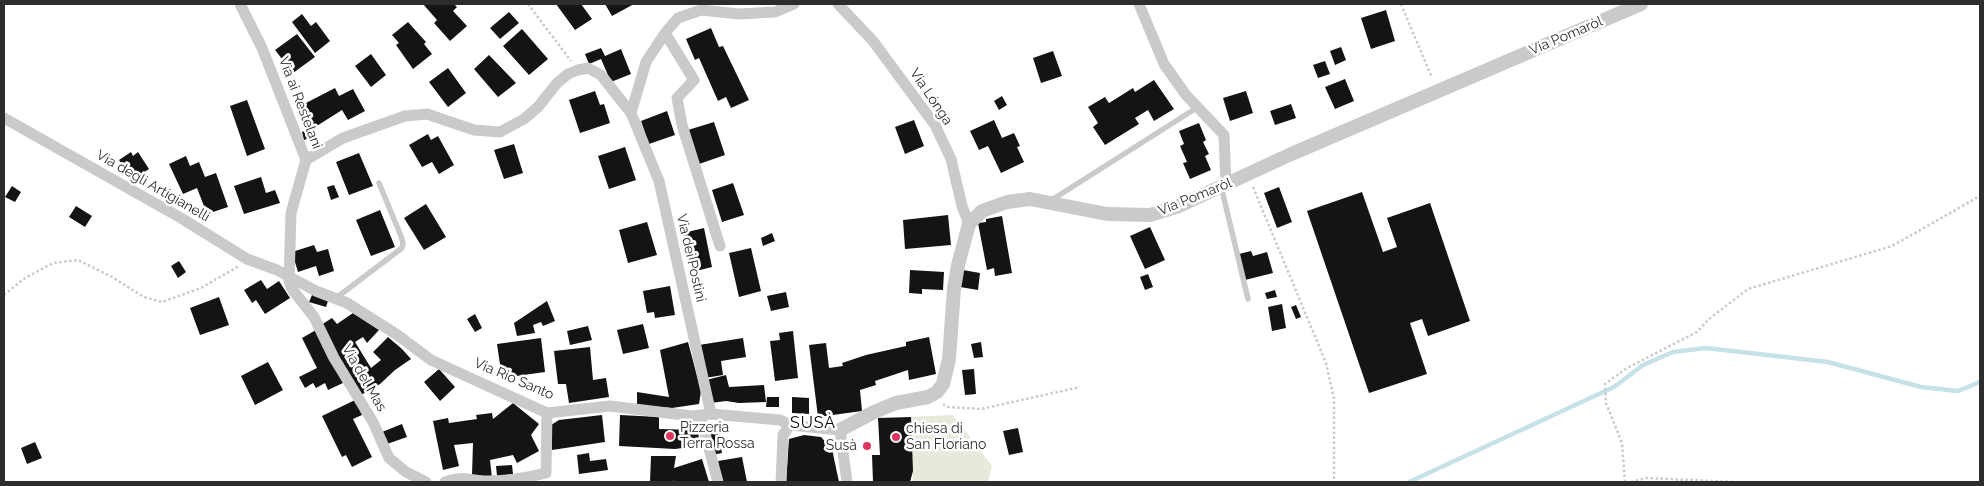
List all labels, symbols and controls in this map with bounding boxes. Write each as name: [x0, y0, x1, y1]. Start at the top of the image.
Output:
street label: Via Pomaròl: [1527, 13, 1605, 59]
street label: Via ai Restelani: [275, 55, 325, 151]
street label: Via Lónga: [906, 66, 956, 128]
street label: Via degli Artigianelli: [93, 147, 213, 225]
street label: Via Pomaròl: [1156, 175, 1234, 219]
street label: Via dei Postini: [673, 212, 709, 304]
street label: Via del Mas: [338, 341, 390, 415]
street label: Via Rio Santo: [472, 355, 556, 403]
district label: SUSÀ: [789, 413, 837, 433]
place label: Pizzeria Terra Rossa: [680, 420, 755, 452]
place label: chiesa di San Floriano: [906, 421, 986, 454]
marker: Pizzeria Terra Rossa: [664, 430, 676, 442]
marker: chiesa di San Floriano: [890, 431, 902, 443]
place label: Susà: [826, 438, 857, 454]
marker: Susà: [861, 440, 873, 452]

